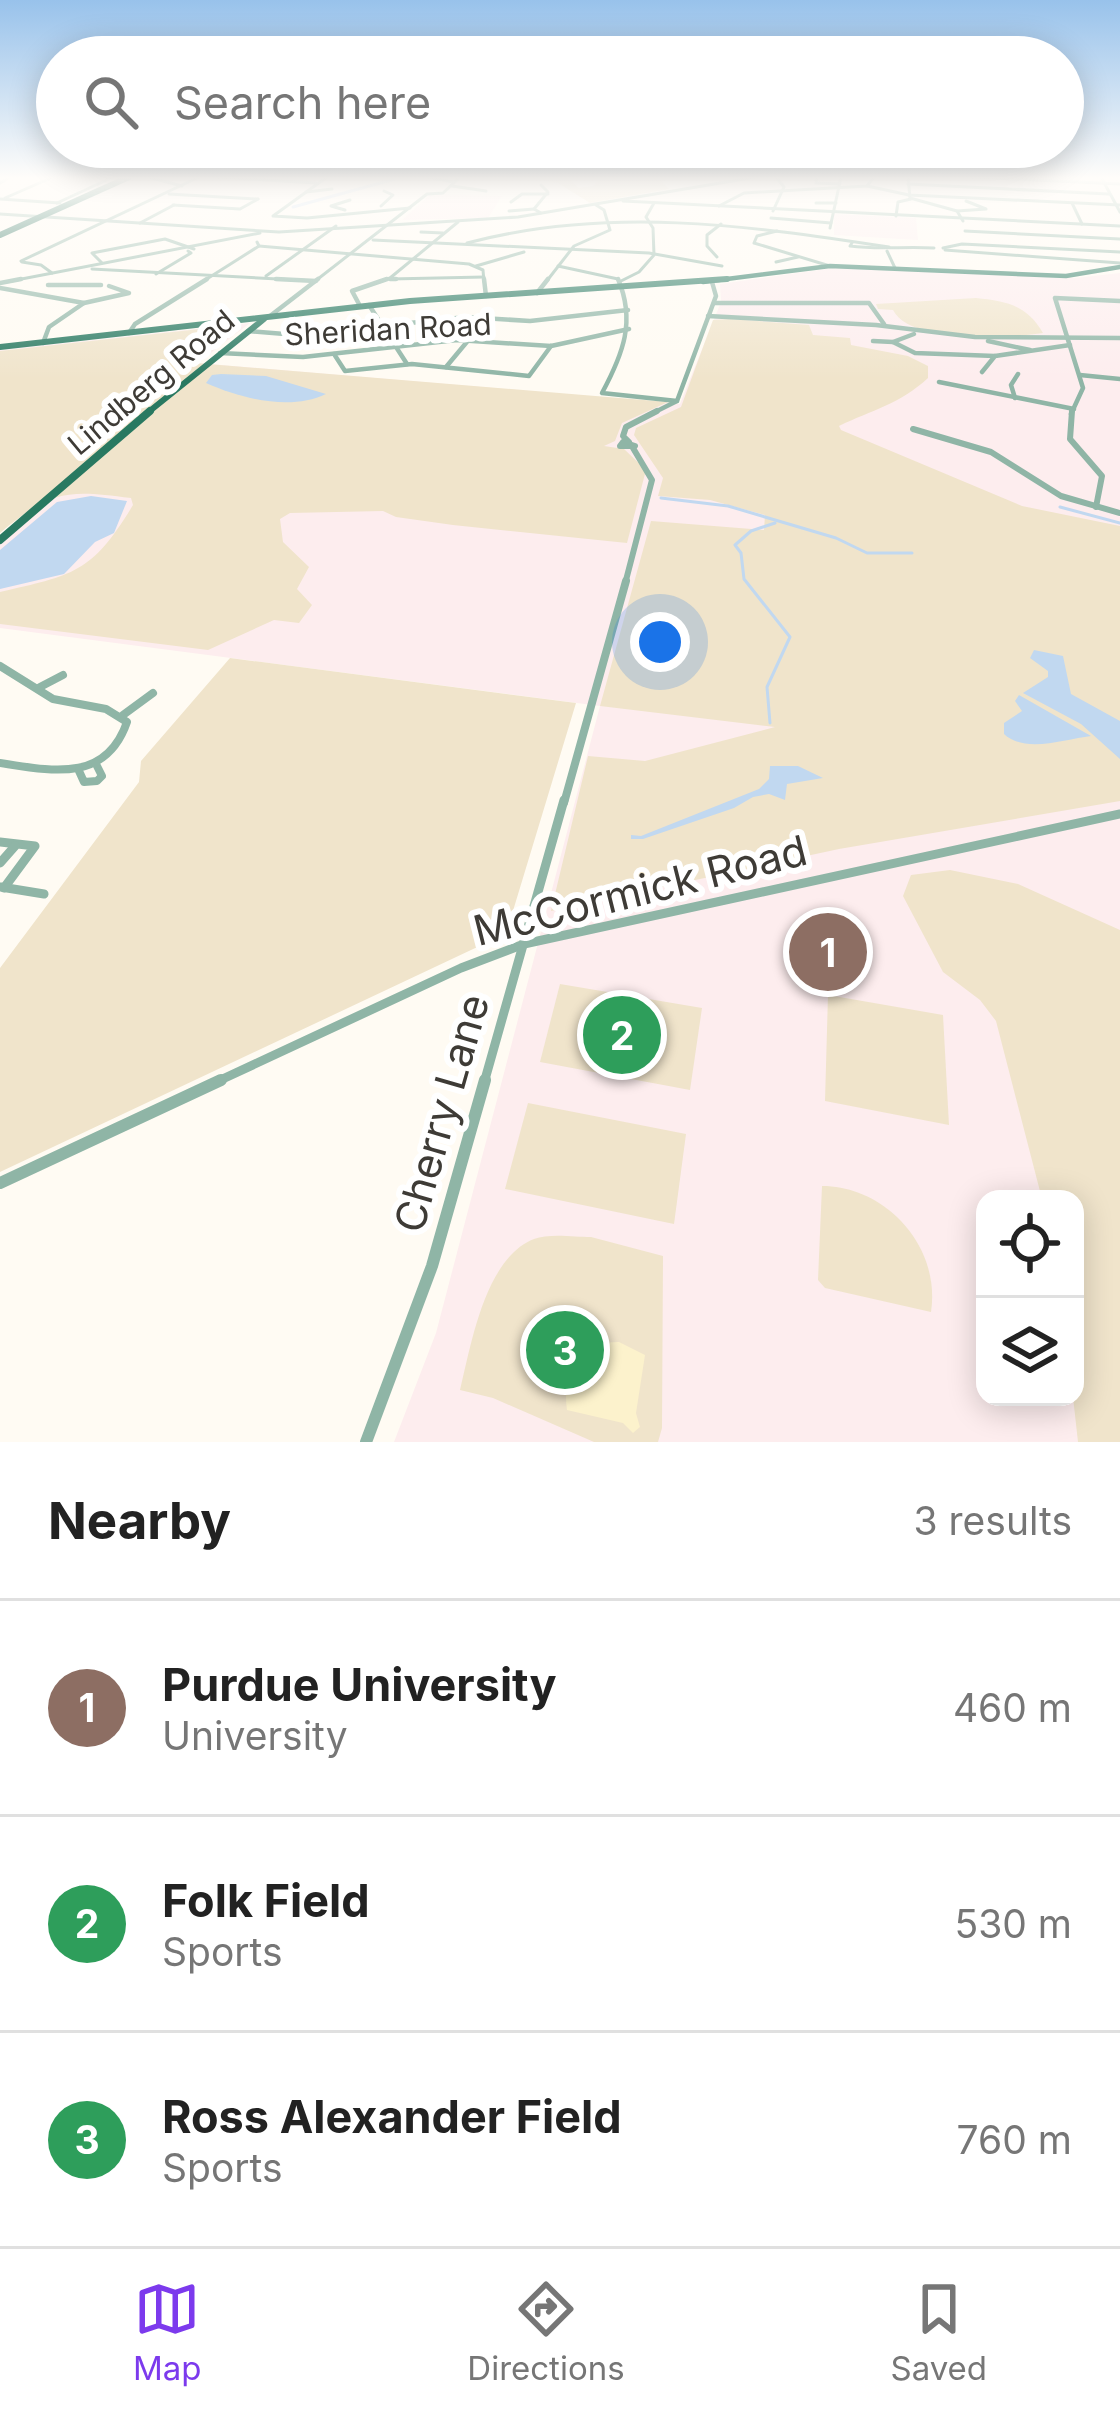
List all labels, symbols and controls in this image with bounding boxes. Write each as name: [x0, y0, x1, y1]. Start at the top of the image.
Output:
search box: [36, 36, 1084, 168]
icon: search: [78, 69, 144, 135]
text: Search here: [174, 75, 431, 130]
street label: Lindberg Road: [60, 302, 242, 462]
street label: Sheridan Road: [284, 306, 492, 352]
your location: [630, 612, 690, 672]
street label: McCormick Road: [468, 824, 812, 956]
pin: 1: [789, 907, 867, 997]
street label: Cherry Lane: [383, 988, 499, 1238]
pin: 2: [583, 990, 661, 1080]
map controls: [976, 1190, 1084, 1406]
button: locate: [976, 1190, 1084, 1298]
button: layers: [976, 1298, 1084, 1406]
pin: 3: [526, 1305, 604, 1395]
text: Nearby: [48, 1490, 231, 1551]
text: 3 results: [914, 1497, 1072, 1544]
text: Purdue University: [162, 1657, 557, 1712]
text: 1: [79, 1684, 95, 1731]
text: 460 m: [953, 1684, 1072, 1731]
text: University: [162, 1712, 348, 1759]
text: Folk Field: [162, 1873, 370, 1928]
text: 2: [75, 1900, 99, 1947]
text: 530 m: [954, 1900, 1072, 1947]
text: Sports: [162, 1928, 283, 1975]
text: Ross Alexander Field: [162, 2089, 622, 2144]
text: 3: [74, 2116, 100, 2163]
text: 760 m: [957, 2116, 1072, 2163]
text: Sports: [162, 2144, 283, 2191]
tab: Map: [133, 2276, 201, 2388]
tab: Directions: [467, 2276, 625, 2388]
tab: Saved: [890, 2276, 987, 2388]

